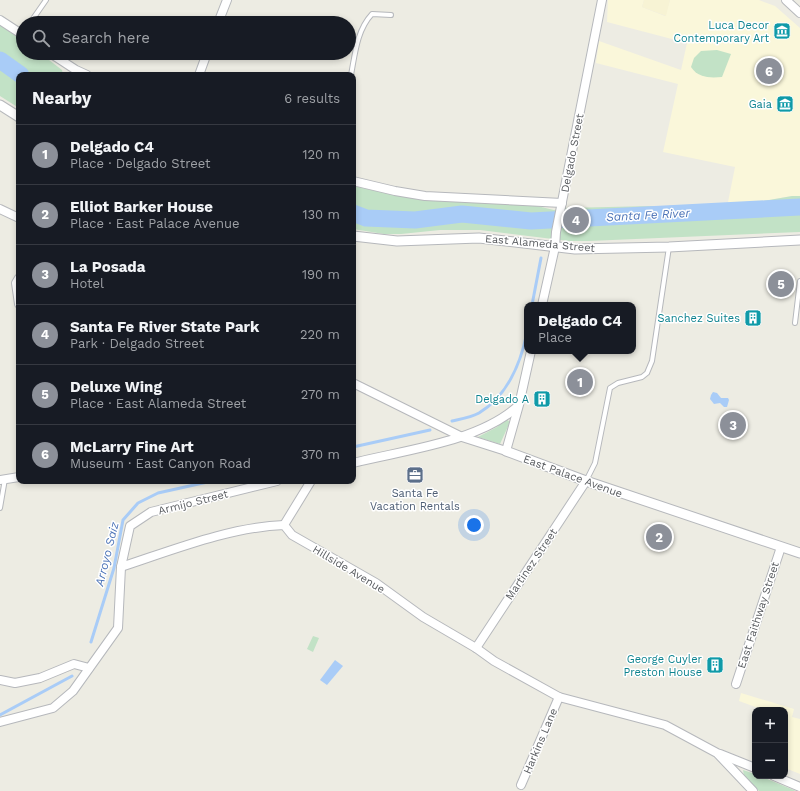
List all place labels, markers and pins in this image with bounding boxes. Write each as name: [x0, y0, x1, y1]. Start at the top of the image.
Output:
place label: Luca Decor Contemporary Art: [673, 19, 770, 45]
museum icon: Luca Decor Contemporary Art: [772, 21, 792, 41]
pin: 6: [756, 56, 782, 86]
museum icon: Gaia: [775, 94, 795, 114]
place label: Gaia: [749, 98, 772, 111]
pin: 4: [563, 205, 589, 235]
pin: 5: [768, 269, 794, 299]
building icon: Sanchez Suites: [743, 308, 763, 328]
place label: Sanchez Suites: [658, 312, 740, 325]
pin: 1: [567, 367, 593, 397]
building icon: Delgado A: [532, 389, 552, 409]
place label: Delgado A: [475, 393, 529, 406]
pin: 3: [720, 410, 746, 440]
office icon: Santa Fe Vacation Rentals: [405, 465, 425, 485]
place label: Santa Fe Vacation Rentals: [370, 487, 460, 513]
pin: 2: [646, 522, 672, 552]
place label: George Cuyler Preston House: [624, 653, 702, 679]
building icon: George Cuyler Preston House: [705, 655, 725, 675]

